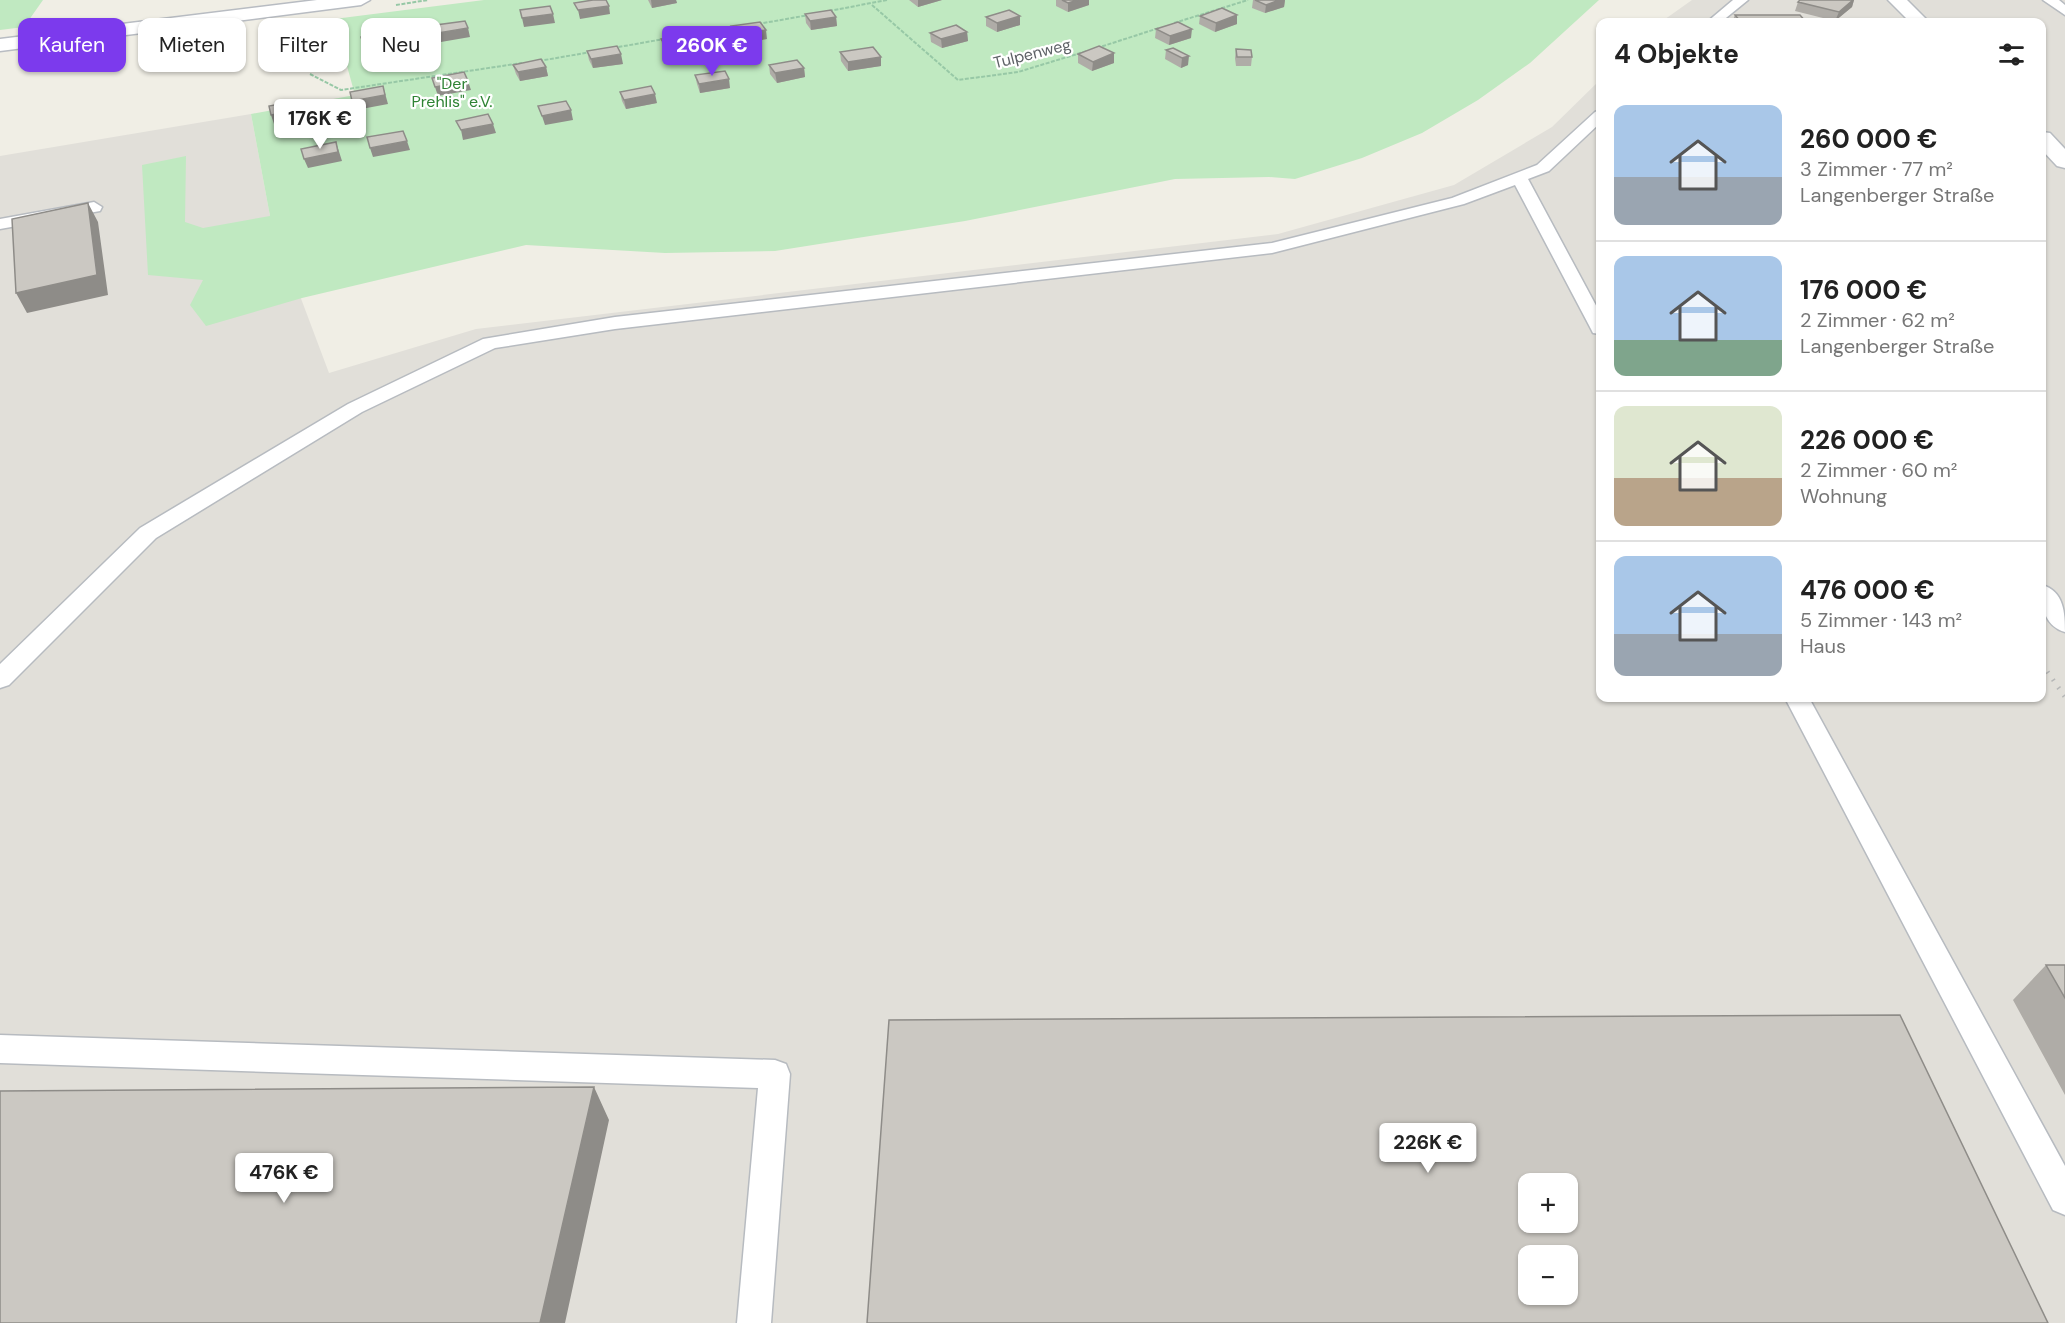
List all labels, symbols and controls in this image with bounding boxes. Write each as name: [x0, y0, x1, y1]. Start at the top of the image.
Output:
chip: Kaufen: [18, 18, 126, 72]
chip: Mieten: [138, 18, 246, 72]
chip: Filter: [258, 18, 349, 72]
chip: Neu: [361, 18, 441, 72]
pin: 260K €: [663, 26, 761, 77]
text: 260K €: [676, 32, 748, 58]
street label: Tulpenweg: [991, 34, 1073, 73]
text: 4 Objekte: [1614, 37, 1739, 71]
icon: filters: [1995, 38, 2028, 71]
park label: "Der Prehlis" e.V.: [411, 73, 493, 112]
pin: 176K €: [271, 99, 369, 150]
text: 176K €: [288, 105, 352, 131]
text: 260 000 €: [1800, 122, 1937, 156]
icon: home: [1662, 129, 1734, 201]
text: 3 Zimmer · 77 m²: [1800, 156, 1953, 182]
text: Langenberger Straße: [1800, 182, 1994, 208]
text: 176 000 €: [1800, 273, 1927, 307]
icon: home: [1662, 280, 1734, 352]
text: 2 Zimmer · 62 m²: [1800, 307, 1955, 333]
text: Langenberger Straße: [1800, 333, 1994, 359]
text: 226 000 €: [1800, 423, 1934, 457]
icon: home: [1662, 430, 1734, 502]
text: 2 Zimmer · 60 m²: [1800, 457, 1957, 483]
text: Wohnung: [1800, 483, 1887, 509]
text: 476 000 €: [1800, 573, 1935, 607]
icon: home: [1662, 580, 1734, 652]
text: 5 Zimmer · 143 m²: [1800, 607, 1962, 633]
text: Haus: [1800, 633, 1846, 659]
pin: 226K €: [1379, 1123, 1477, 1174]
text: 226K €: [1393, 1129, 1463, 1155]
pin: 476K €: [235, 1153, 333, 1204]
text: 476K €: [249, 1159, 319, 1185]
map controls: [1518, 1173, 1578, 1305]
button: +: [1518, 1173, 1578, 1233]
button: −: [1518, 1245, 1578, 1305]

